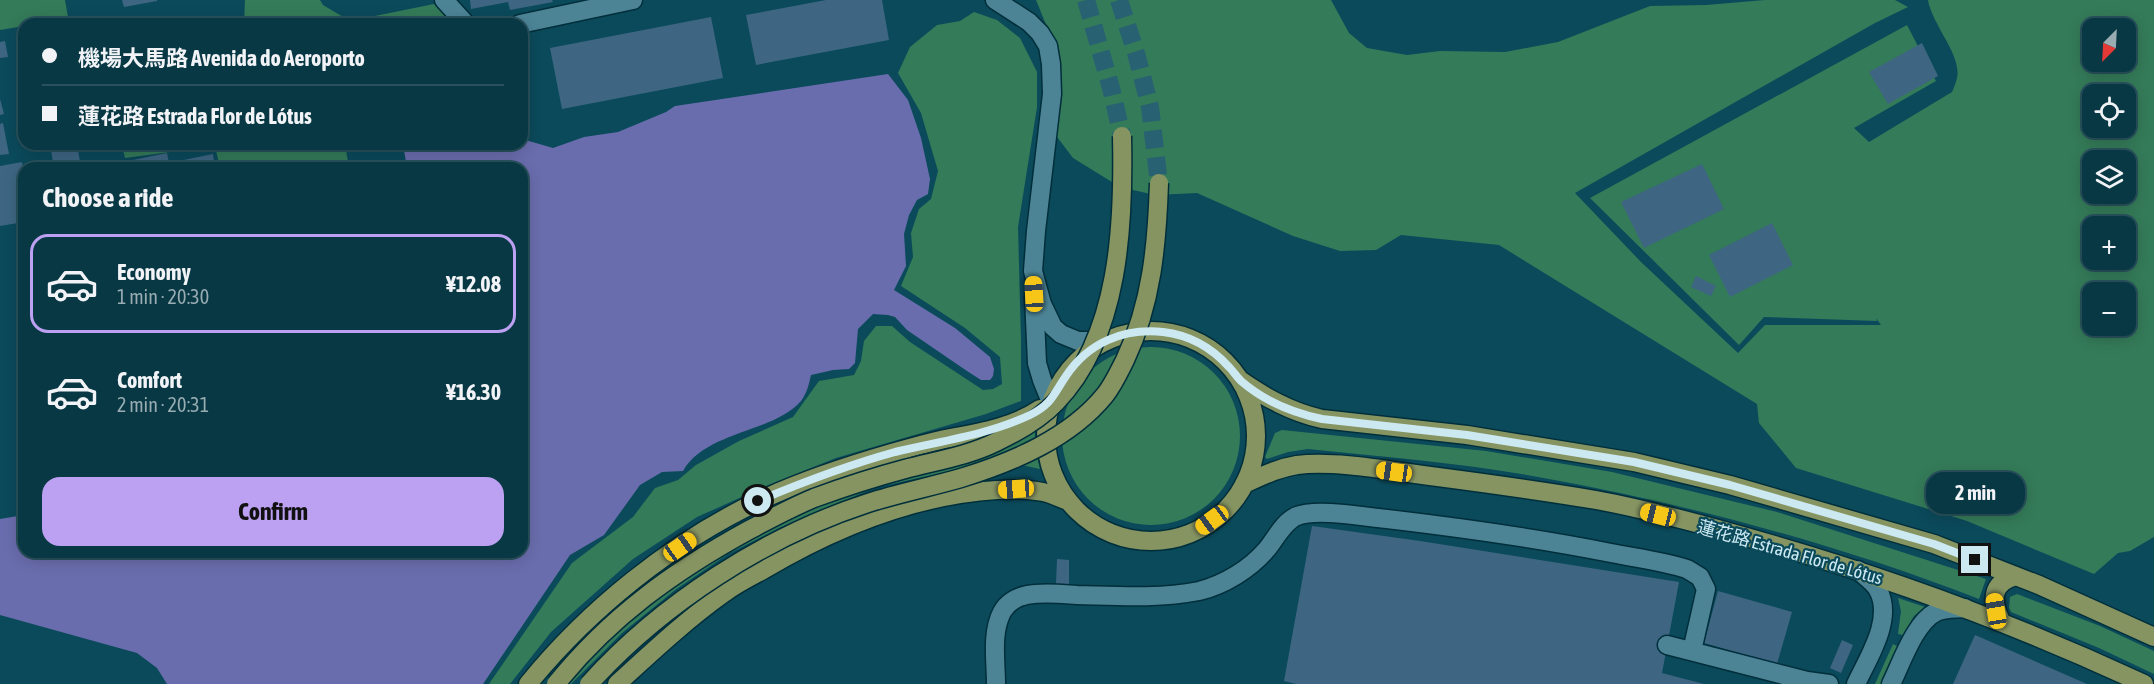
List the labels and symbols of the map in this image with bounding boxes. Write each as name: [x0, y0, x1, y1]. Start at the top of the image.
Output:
north arrow: [2082, 18, 2136, 72]
car: [1024, 276, 1044, 312]
car: [1375, 461, 1413, 483]
callout: 2 min: [1926, 473, 2024, 515]
car: [997, 479, 1035, 499]
route start: [744, 487, 771, 514]
car: [1192, 502, 1232, 538]
car: [1638, 502, 1678, 528]
street label: 蓮花路 Estrada Flor de Lótus: [1695, 516, 1885, 588]
car: [660, 529, 700, 565]
route end: [1961, 546, 1988, 573]
car: [1984, 592, 2008, 630]

